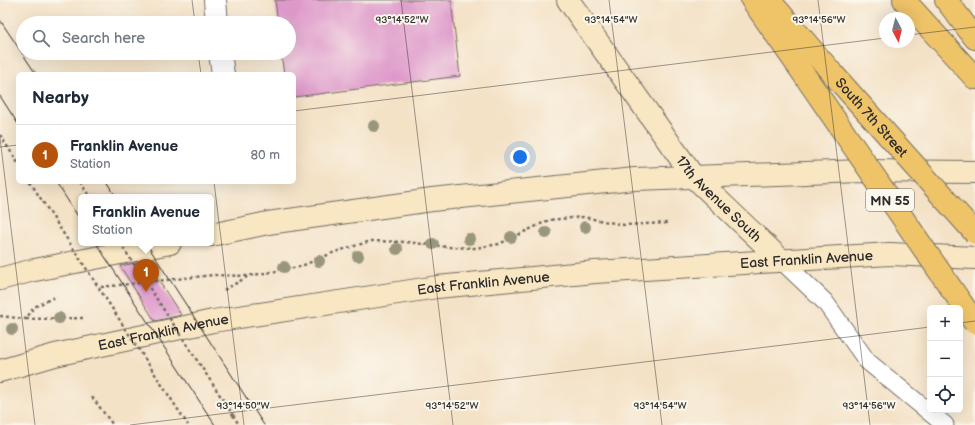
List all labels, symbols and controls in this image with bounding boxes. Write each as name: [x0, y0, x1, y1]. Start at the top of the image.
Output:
north arrow: [879, 12, 915, 48]
text: 93°14'52"W: [375, 14, 429, 26]
text: 93°14'54"W: [584, 14, 638, 26]
text: 93°14'56"W: [792, 14, 846, 26]
search box: [16, 16, 296, 60]
icon: search: [30, 27, 52, 49]
text: Search here: [62, 29, 145, 48]
street label: South 7th Street: [831, 74, 912, 161]
text: Nearby: [32, 88, 89, 108]
text: Franklin Avenue: [70, 137, 178, 156]
text: 1: [42, 147, 48, 163]
text: 80 m: [251, 147, 280, 163]
your location: [510, 147, 530, 167]
street label: 17th Avenue South: [672, 152, 765, 246]
text: Station: [70, 156, 111, 172]
road number: MN 55: [866, 189, 914, 211]
popup: [78, 194, 214, 246]
text: Franklin Avenue: [92, 203, 200, 222]
text: Station: [92, 222, 133, 238]
street label: East Franklin Avenue: [739, 247, 873, 272]
pin: 1: [133, 259, 159, 292]
street label: East Franklin Avenue: [416, 268, 550, 299]
map controls: [927, 305, 963, 413]
button: +: [927, 305, 963, 341]
street label: East Franklin Avenue: [96, 311, 230, 355]
button: −: [927, 341, 963, 377]
button: locate: [927, 377, 963, 413]
text: 93°14'50"W: [217, 400, 270, 412]
text: 93°14'52"W: [425, 400, 479, 412]
text: 93°14'54"W: [633, 400, 687, 412]
text: 93°14'56"W: [842, 400, 896, 412]

